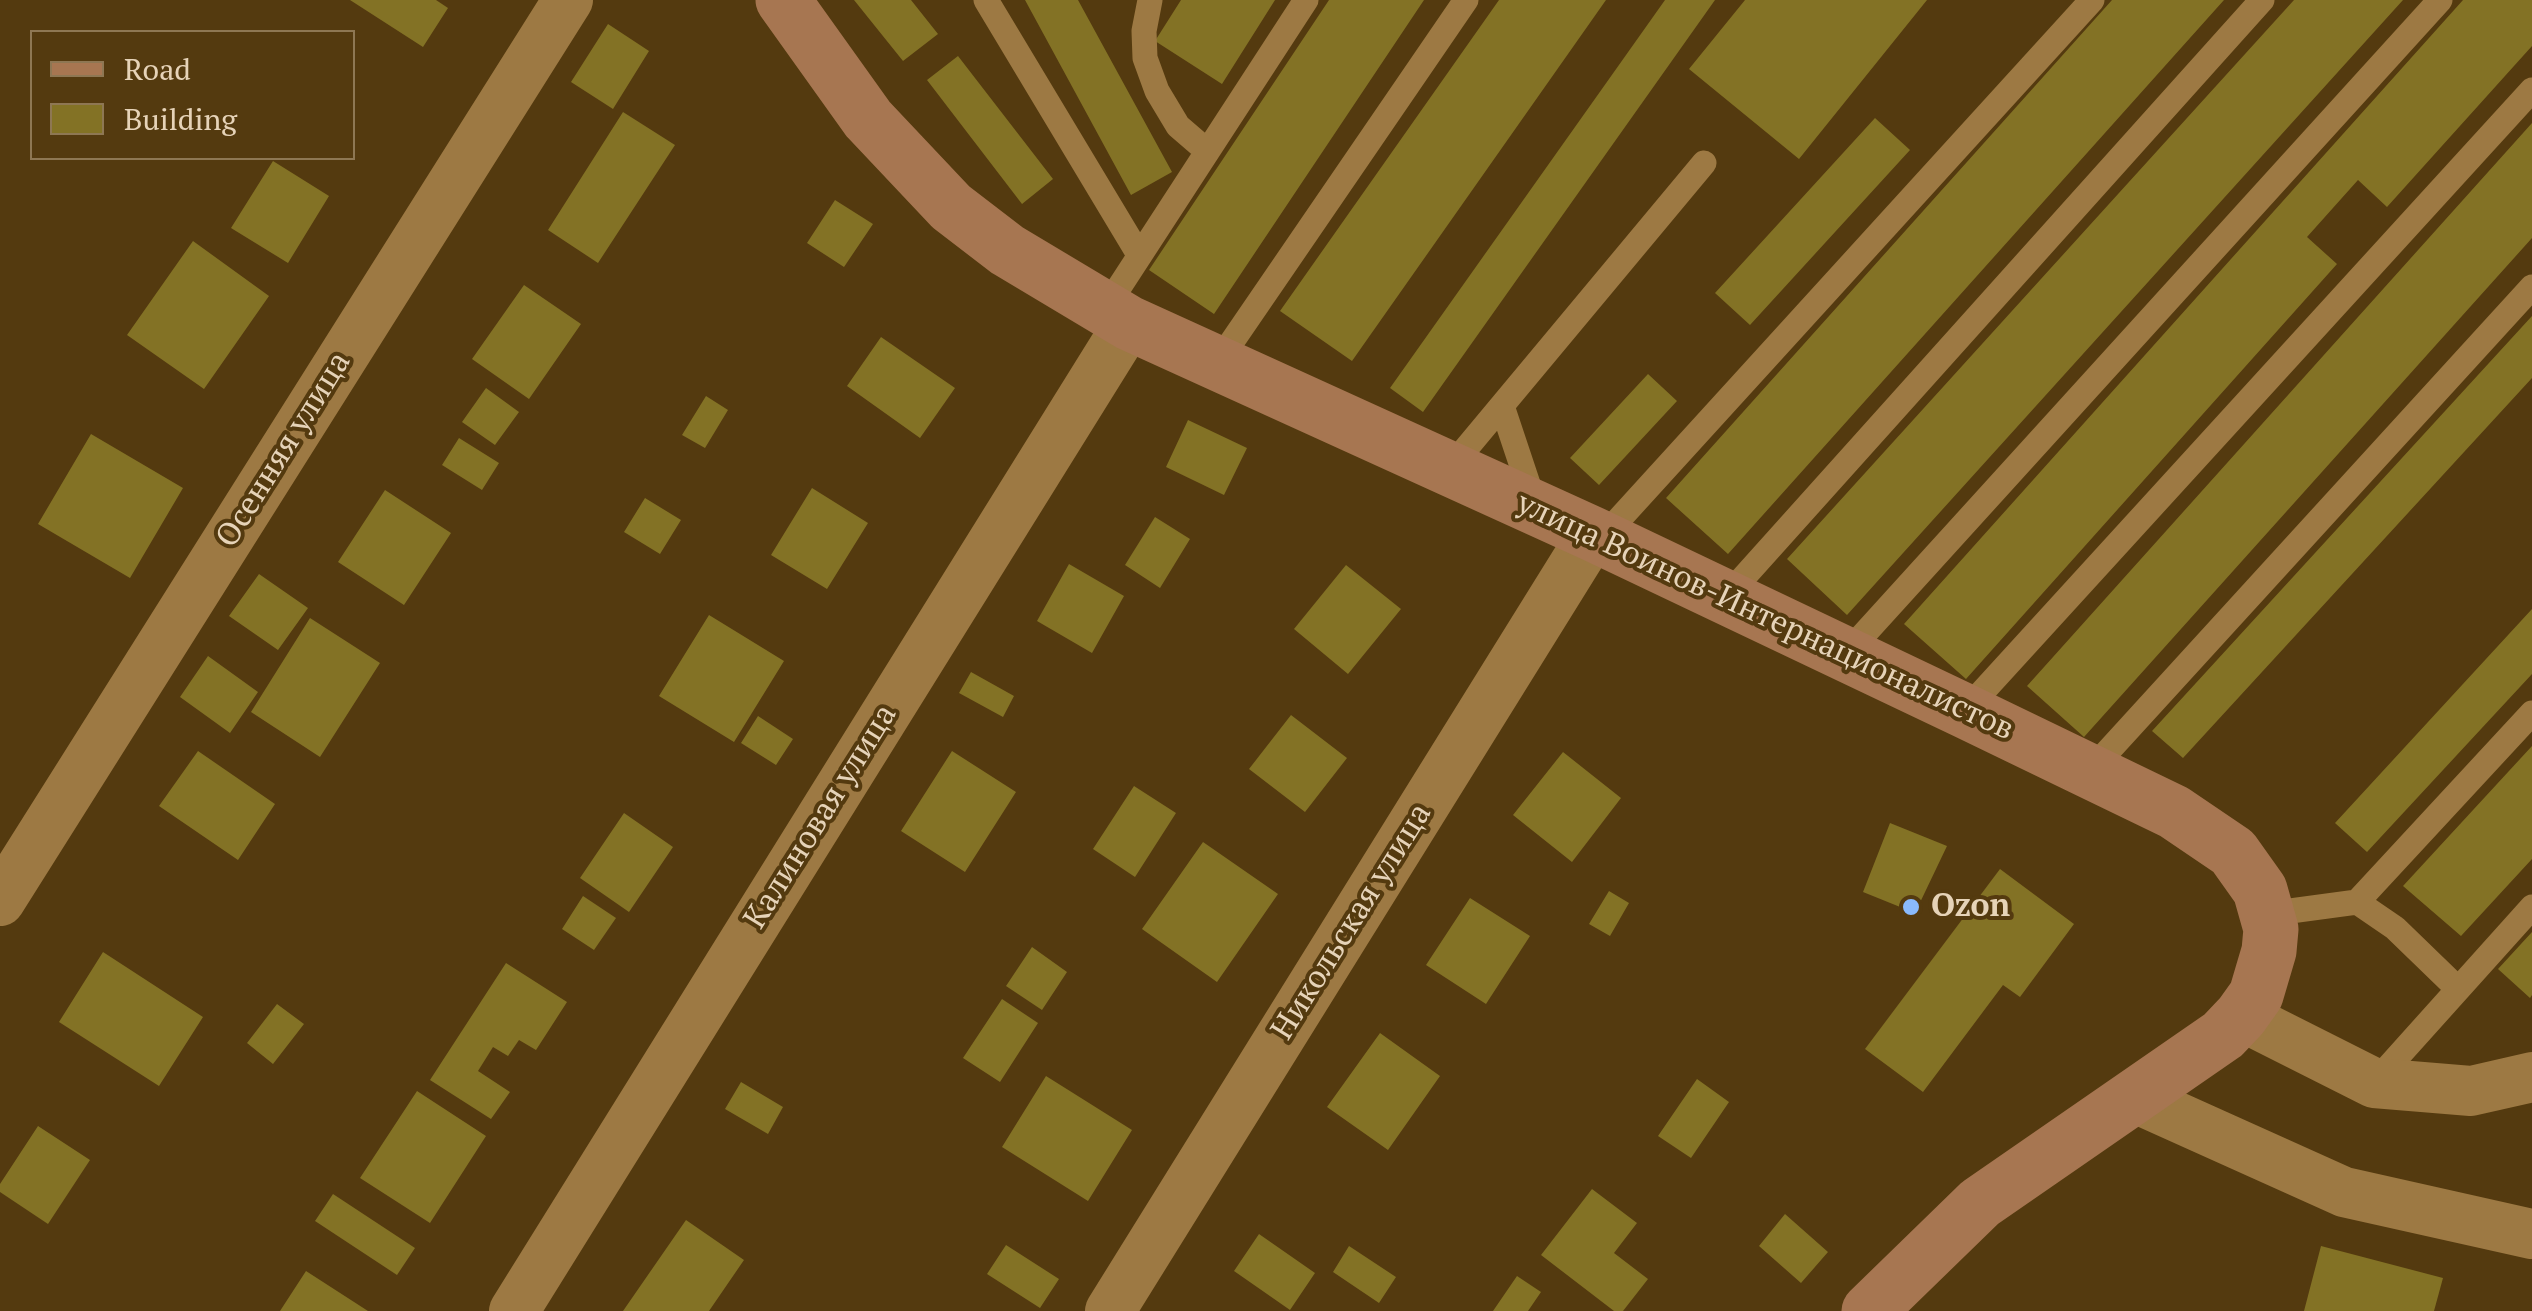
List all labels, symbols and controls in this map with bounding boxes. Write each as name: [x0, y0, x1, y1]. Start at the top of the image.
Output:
legend: [30, 30, 355, 160]
text: Road: [124, 49, 191, 89]
text: Building: [124, 99, 237, 139]
street label: Осенняя улица: [209, 345, 359, 555]
street label: улица Воинов-Интернационалистов: [1510, 485, 2020, 749]
street label: Калиновая улица: [737, 698, 905, 936]
street label: Никольская улица: [1264, 797, 1440, 1047]
place label: Ozon: [1931, 888, 2010, 926]
marker: Ozon: [1900, 896, 1922, 918]

